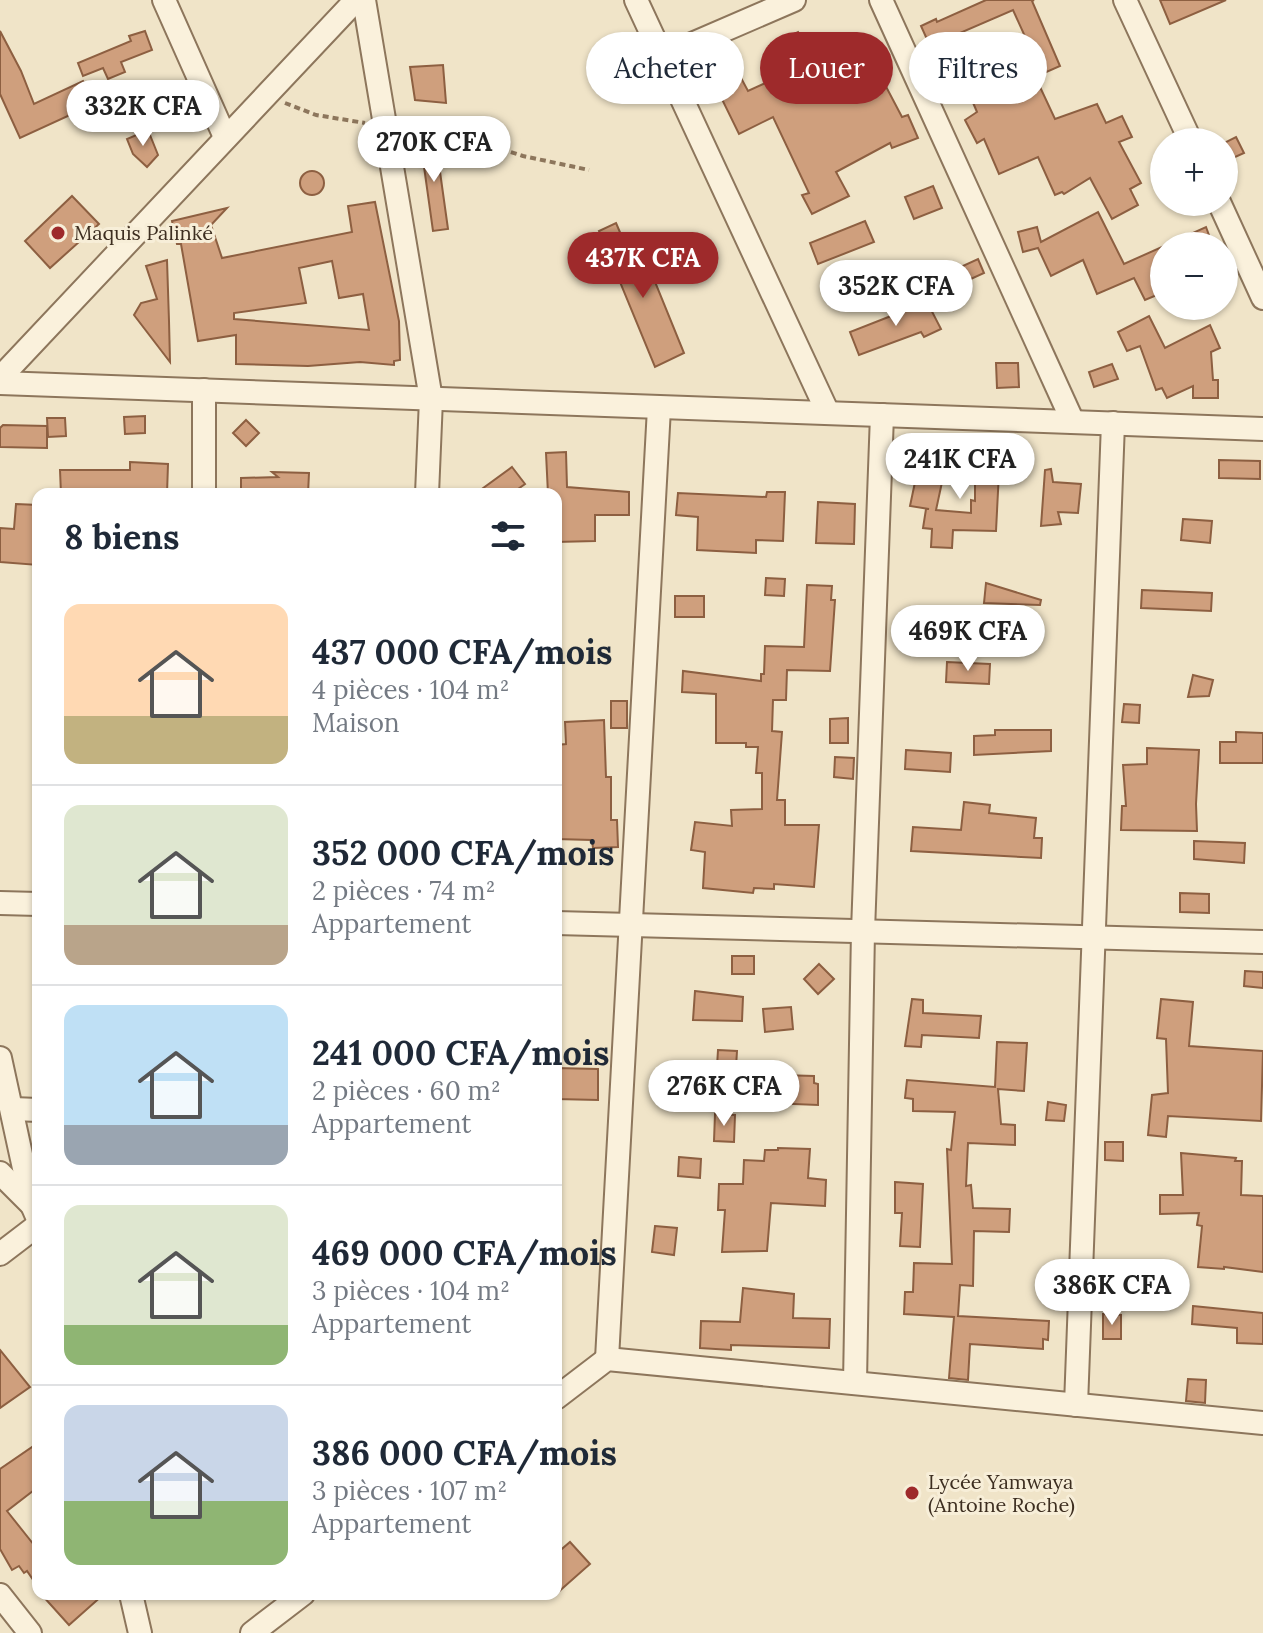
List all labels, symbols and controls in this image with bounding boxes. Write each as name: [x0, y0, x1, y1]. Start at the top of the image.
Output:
chip: Acheter: [586, 32, 744, 104]
chip: Louer: [760, 32, 893, 104]
chip: Filtres: [909, 32, 1047, 104]
pin: 332K CFA: [60, 80, 226, 148]
text: 332K CFA: [84, 89, 202, 122]
pin: 270K CFA: [351, 116, 517, 184]
text: 270K CFA: [376, 125, 492, 158]
map controls: [1150, 128, 1238, 320]
button: +: [1150, 128, 1238, 216]
place label: Maquis Palinké: [74, 220, 213, 245]
marker: Maquis Palinké: [49, 224, 67, 242]
pin: 437K CFA: [560, 232, 726, 300]
button: −: [1150, 232, 1238, 320]
text: 437K CFA: [585, 241, 701, 274]
pin: 352K CFA: [813, 260, 979, 328]
text: 352K CFA: [838, 269, 954, 302]
pin: 241K CFA: [877, 433, 1043, 501]
text: 241K CFA: [904, 442, 1016, 475]
icon: filters: [486, 514, 530, 558]
text: 8 biens: [64, 515, 179, 558]
pin: 469K CFA: [885, 605, 1051, 673]
text: 469K CFA: [909, 614, 1027, 647]
text: 437 000 CFA/mois: [312, 630, 613, 673]
icon: home: [128, 636, 224, 732]
text: 4 pièces · 104 m²: [312, 673, 510, 706]
text: Maison: [312, 706, 400, 739]
text: 352 000 CFA/mois: [312, 831, 614, 874]
icon: home: [128, 837, 224, 933]
text: 2 pièces · 74 m²: [312, 874, 495, 907]
text: Appartement: [312, 907, 471, 940]
text: 241 000 CFA/mois: [312, 1031, 609, 1074]
icon: home: [128, 1037, 224, 1133]
pin: 276K CFA: [641, 1060, 807, 1128]
text: 276K CFA: [666, 1069, 782, 1102]
text: 2 pièces · 60 m²: [312, 1074, 501, 1107]
text: Appartement: [312, 1107, 471, 1140]
text: 469 000 CFA/mois: [312, 1231, 617, 1274]
icon: home: [128, 1237, 224, 1333]
pin: 386K CFA: [1029, 1259, 1195, 1327]
text: 386K CFA: [1053, 1268, 1171, 1301]
text: 3 pièces · 104 m²: [312, 1274, 510, 1307]
text: Appartement: [312, 1307, 471, 1340]
text: 386 000 CFA/mois: [312, 1431, 617, 1474]
icon: home: [128, 1437, 224, 1533]
place label: Lycée Yamwaya (Antoine Roche): [928, 1469, 1075, 1518]
text: 3 pièces · 107 m²: [312, 1474, 507, 1507]
marker: Lycée Yamwaya (Antoine Roche): [903, 1484, 921, 1502]
text: Appartement: [312, 1507, 471, 1540]

